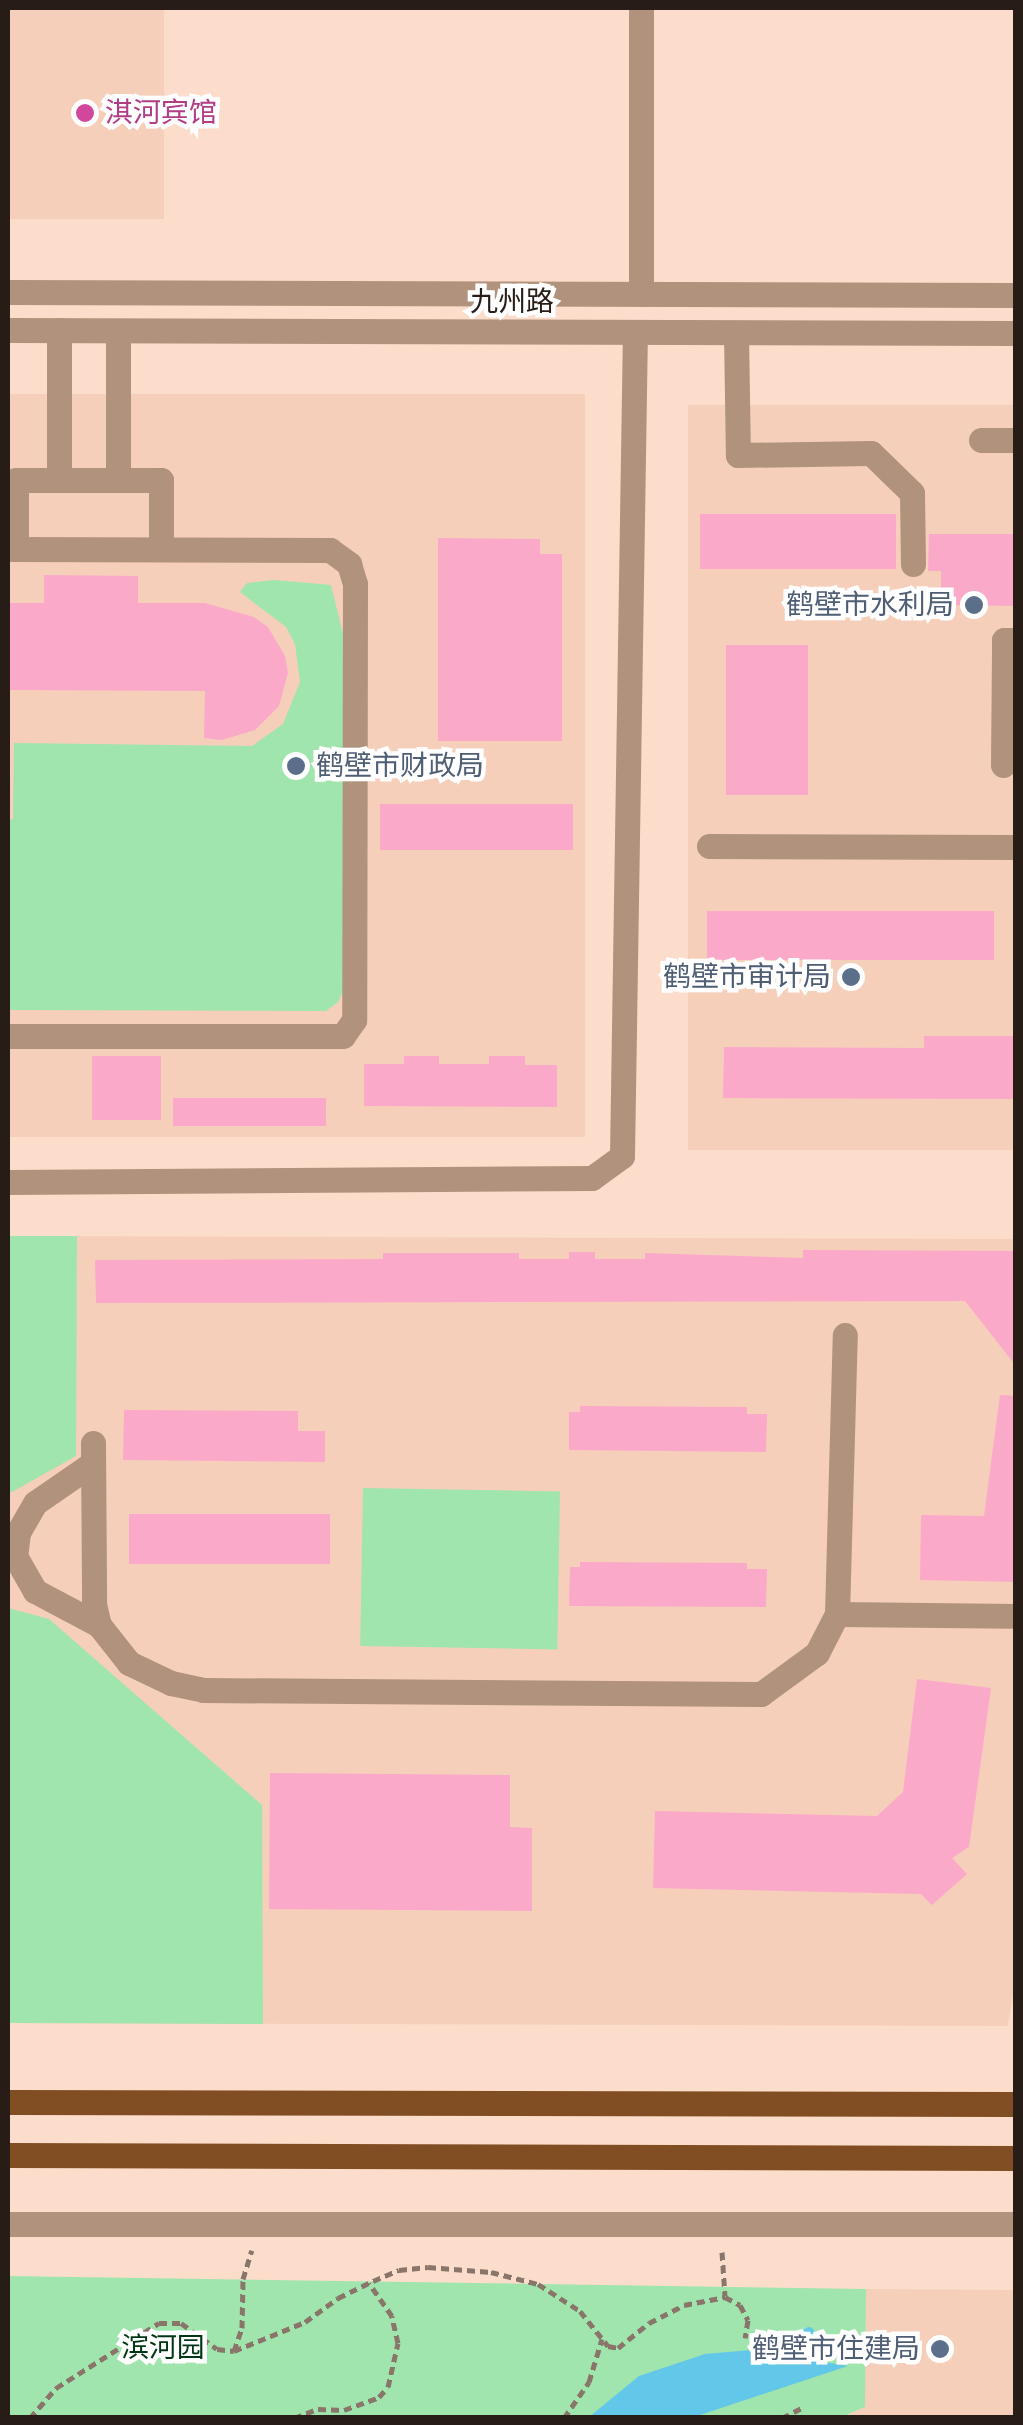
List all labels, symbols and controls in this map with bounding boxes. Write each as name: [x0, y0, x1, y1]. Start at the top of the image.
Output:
place label: 淇河宾馆: [105, 96, 217, 130]
marker: 淇河宾馆: [74, 102, 96, 124]
street label: 九州路: [470, 285, 554, 319]
place label: 鹤壁市水利局: [786, 588, 954, 622]
marker: 鹤壁市水利局: [963, 594, 985, 616]
place label: 鹤壁市财政局: [316, 749, 484, 783]
marker: 鹤壁市财政局: [285, 755, 307, 777]
place label: 鹤壁市审计局: [663, 960, 831, 994]
marker: 鹤壁市审计局: [840, 966, 862, 988]
park label: 滨河园: [121, 2331, 205, 2365]
place label: 鹤壁市住建局: [752, 2332, 920, 2366]
marker: 鹤壁市住建局: [929, 2338, 951, 2360]

